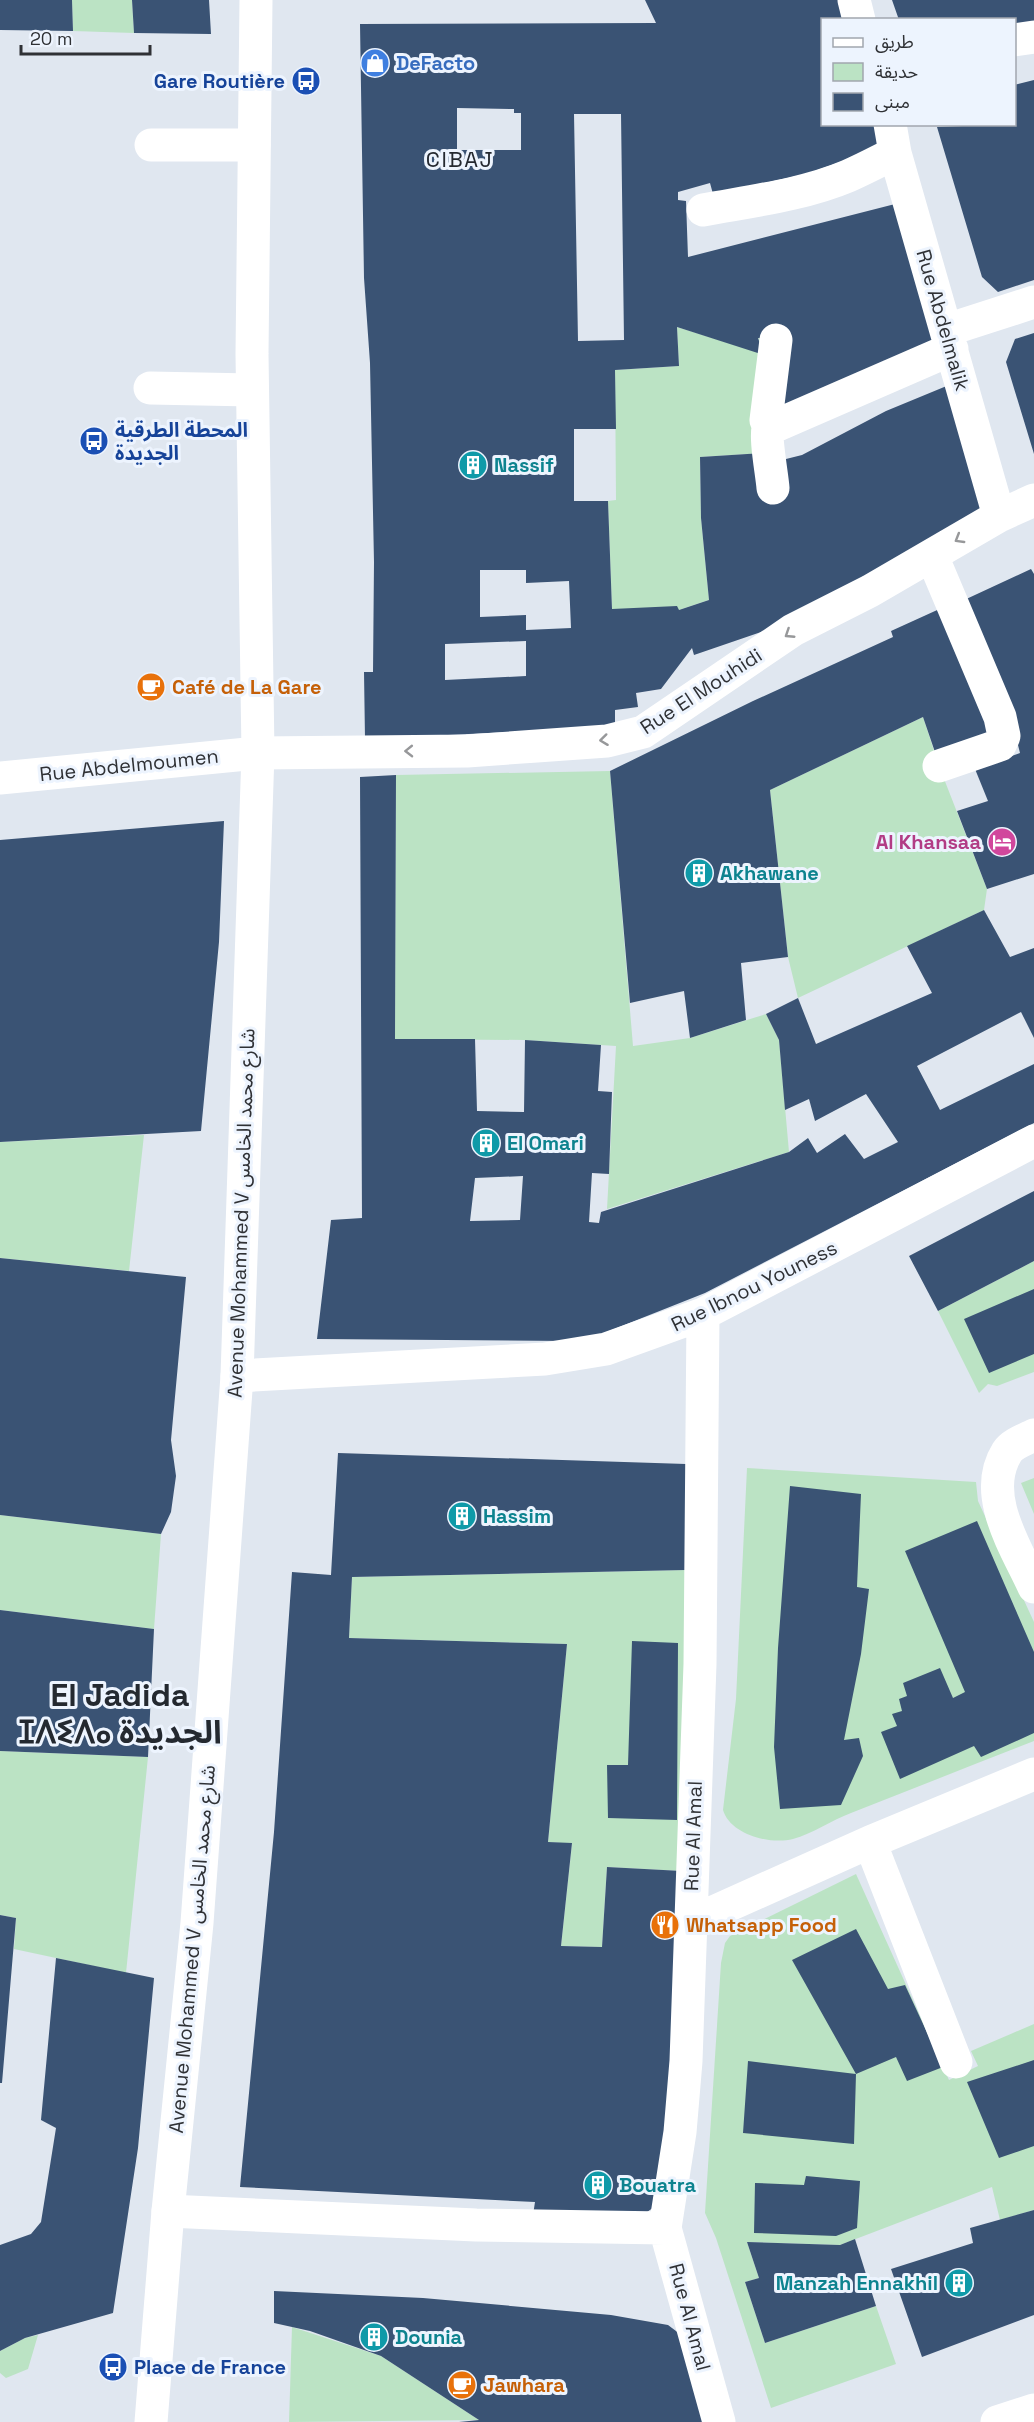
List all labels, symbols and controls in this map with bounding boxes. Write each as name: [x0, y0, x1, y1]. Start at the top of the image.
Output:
scale bar: [21, 18, 150, 56]
legend: [821, 18, 1016, 126]
text: 20 m: [30, 27, 73, 50]
text: طريق: [875, 30, 914, 53]
shop icon: DeFacto: [359, 47, 391, 79]
place label: DeFacto: [396, 50, 475, 76]
text: حديقة: [875, 60, 918, 83]
bus stop icon: Gare Routière: [290, 65, 322, 97]
place label: Gare Routière: [154, 68, 285, 94]
text: مبنى: [875, 90, 910, 113]
district label: CIBAJ: [426, 145, 494, 173]
street label: Rue Abdelmalik: [910, 246, 976, 394]
place label: المحطة الطرقية الجديدة: [115, 417, 248, 466]
bus stop icon: المحطة الطرقية الجديدة: [78, 425, 110, 457]
building icon: Nassif: [457, 449, 489, 481]
place label: Nassif: [494, 452, 554, 478]
one-way arrow: [955, 532, 965, 544]
one-way arrow: [785, 626, 795, 638]
street label: Rue El Mouhidi: [635, 642, 767, 740]
cafe icon: Café de La Gare: [135, 671, 167, 703]
place label: Café de La Gare: [172, 674, 322, 700]
one-way arrow: [599, 734, 608, 746]
street label: Rue Abdelmoumen: [38, 743, 220, 787]
one-way arrow: [405, 745, 414, 758]
hotel icon: Al Khansaa: [986, 826, 1018, 858]
place label: Al Khansaa: [876, 829, 981, 855]
building icon: Akhawane: [683, 857, 715, 889]
place label: Akhawane: [720, 860, 819, 886]
street label: Avenue Mohammed V شارع محمد الخامس: [222, 1028, 262, 1398]
building icon: El Omari: [470, 1127, 502, 1159]
place label: El Omari: [507, 1130, 584, 1156]
street label: Rue Ibnou Youness: [667, 1235, 841, 1337]
building icon: Hassim: [446, 1500, 478, 1532]
place label: Hassim: [483, 1503, 551, 1529]
district label: El Jadida ⵊⴷⵉⴷⴰ الجديدة: [18, 1675, 222, 1752]
street label: Avenue Mohammed V شارع محمد الخامس: [163, 1764, 223, 2134]
street label: Rue Al Amal: [678, 1781, 708, 1891]
restaurant icon: Whatsapp Food: [649, 1909, 681, 1941]
place label: Whatsapp Food: [686, 1912, 837, 1938]
building icon: Bouatra: [582, 2169, 614, 2201]
place label: Bouatra: [619, 2172, 696, 2198]
street label: Rue Al Amal: [663, 2260, 717, 2374]
building icon: Manzah Ennakhil: [943, 2267, 975, 2299]
place label: Manzah Ennakhil: [776, 2270, 938, 2296]
building icon: Dounia: [358, 2321, 390, 2353]
place label: Dounia: [395, 2324, 463, 2350]
bus stop icon: Place de France: [97, 2351, 129, 2383]
place label: Place de France: [134, 2354, 286, 2380]
cafe icon: Jawhara: [446, 2369, 478, 2401]
place label: Jawhara: [483, 2372, 565, 2398]

